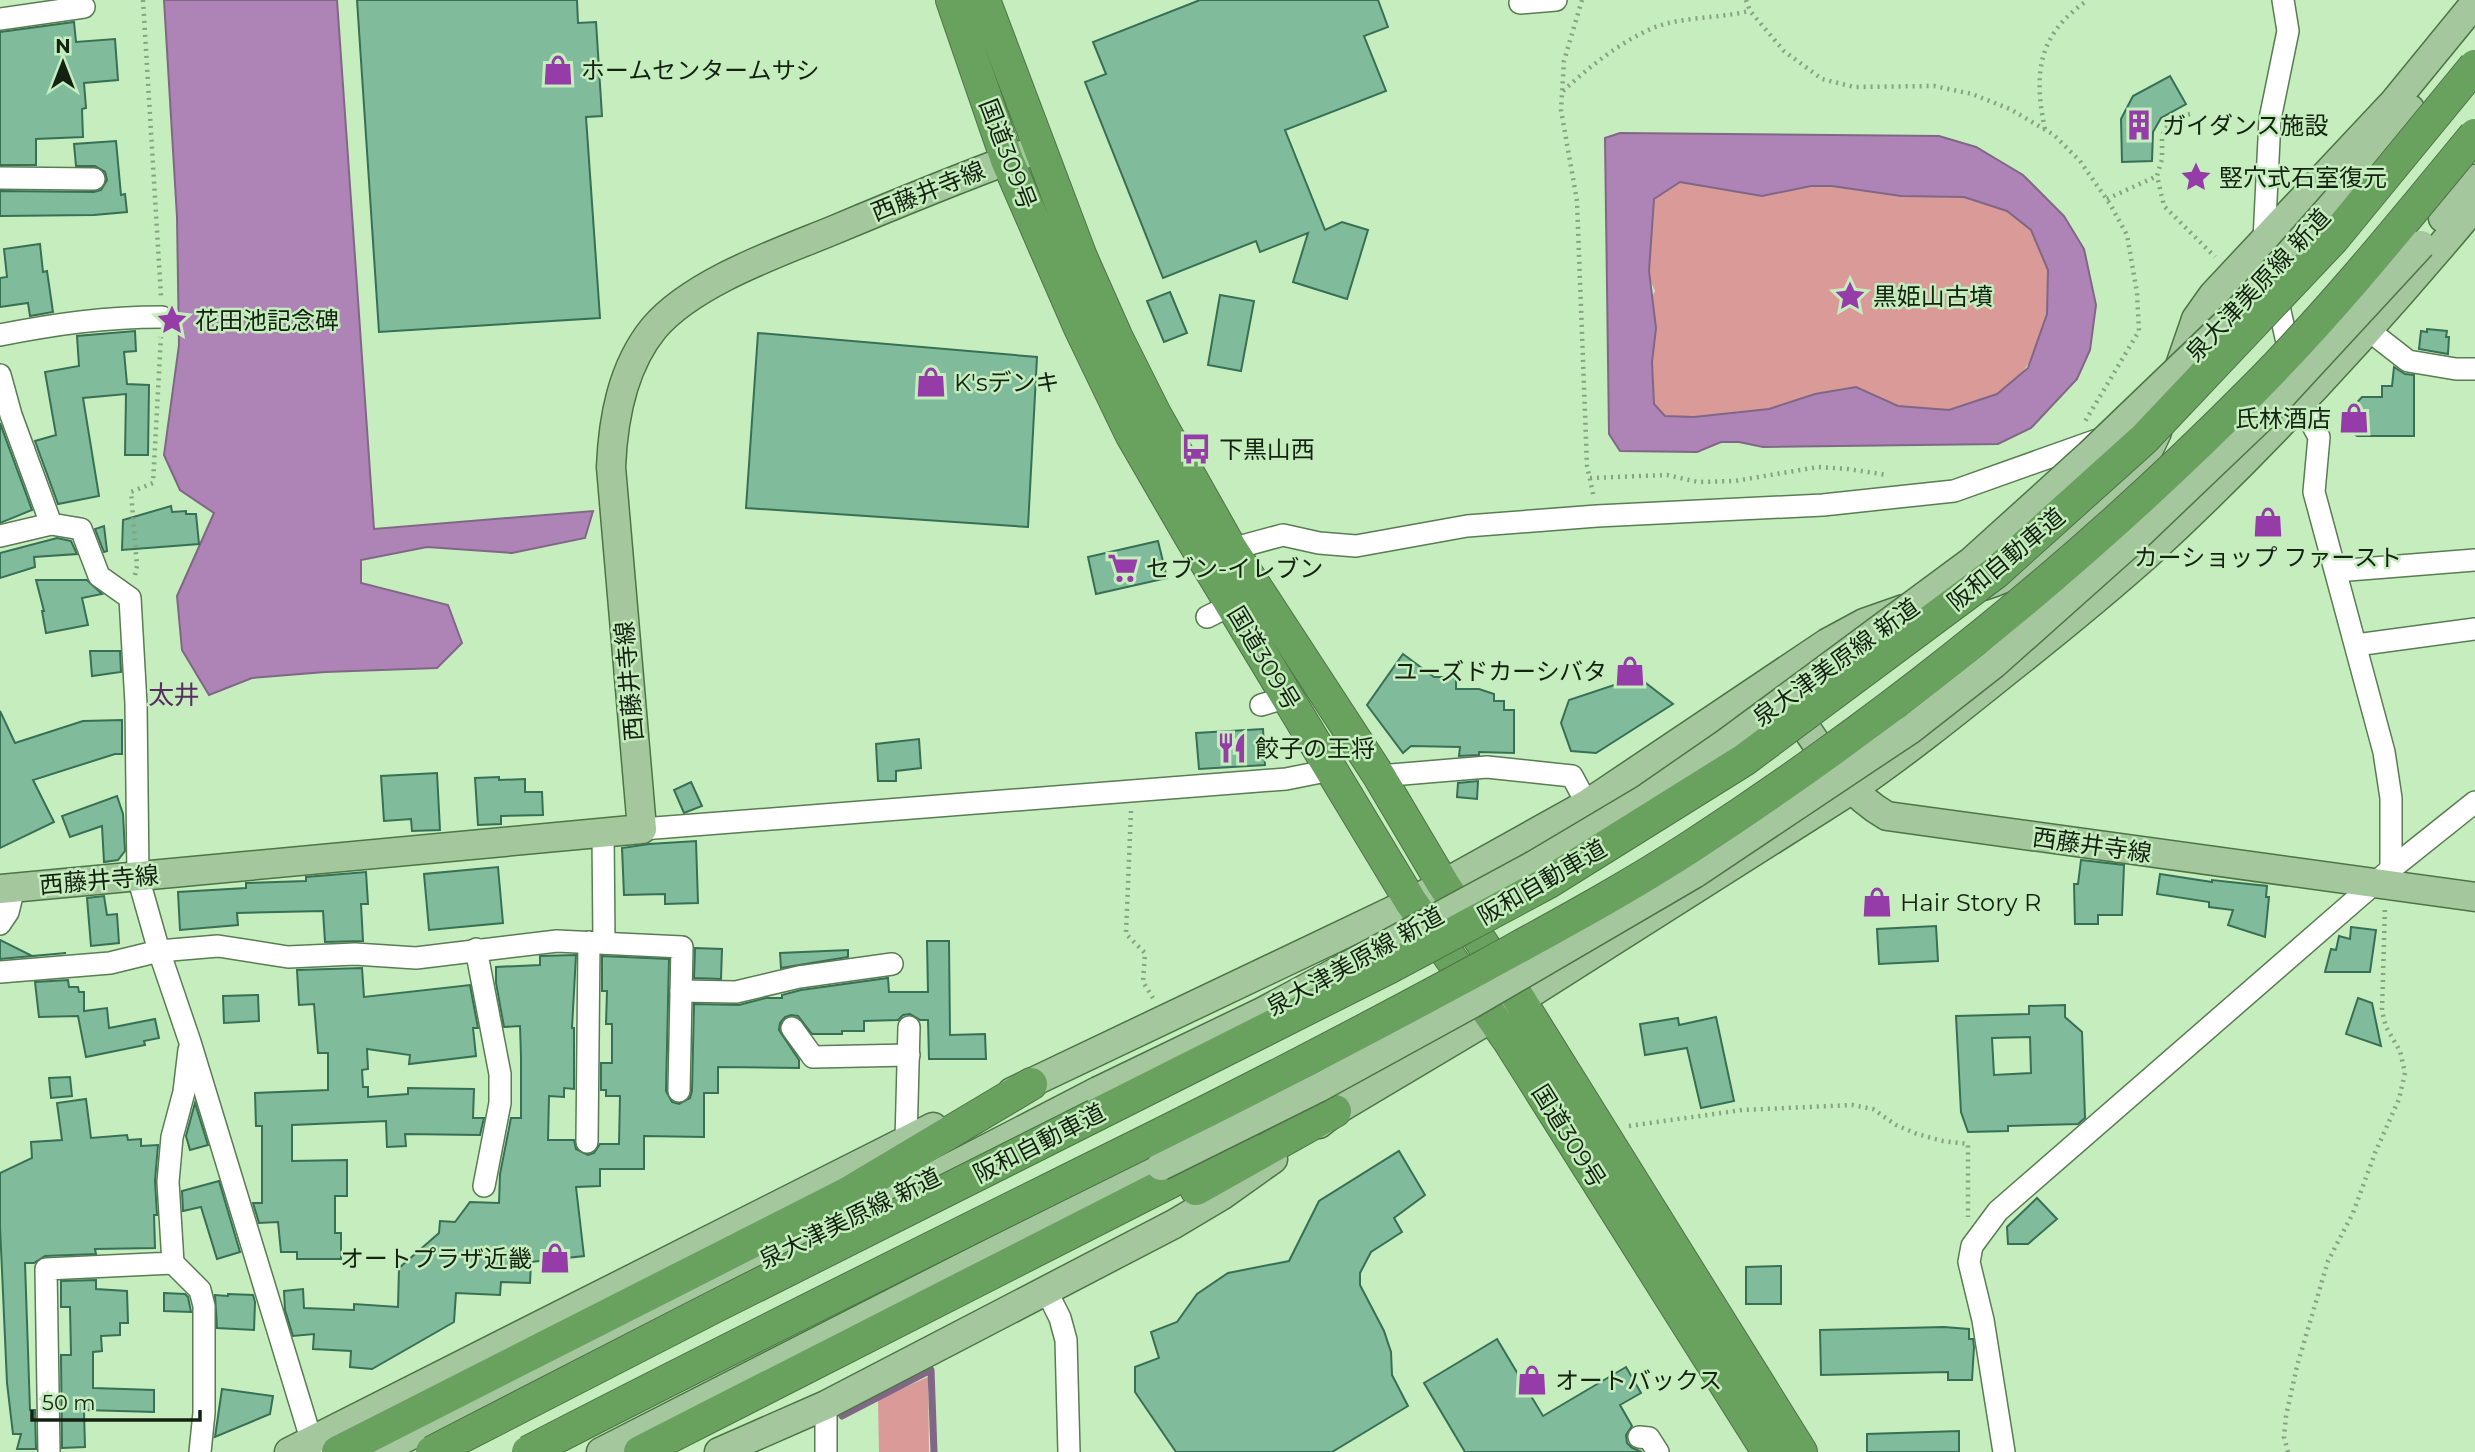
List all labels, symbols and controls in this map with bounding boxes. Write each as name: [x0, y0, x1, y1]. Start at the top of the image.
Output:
north arrow: [28, 28, 98, 98]
text: N: [55, 35, 71, 58]
shop icon: ホームセンタームサシ: [541, 53, 575, 87]
place label: ホームセンタームサシ: [581, 56, 820, 85]
street label: 国道309号: [974, 95, 1042, 213]
building icon: ガイダンス施設: [2122, 108, 2156, 142]
place label: ガイダンス施設: [2162, 111, 2329, 140]
street label: 西藤井寺線: [867, 155, 989, 227]
place icon: 竪穴式石室復元: [2179, 160, 2213, 194]
place label: 竪穴式石室復元: [2219, 163, 2387, 192]
street label: 泉大津美原線 新道: [2180, 203, 2336, 367]
place icon: 黒姫山古墳: [1833, 279, 1867, 313]
place label: 黒姫山古墳: [1873, 282, 1993, 311]
place icon: 花田池記念碑: [155, 303, 189, 337]
place label: 花田池記念碑: [195, 306, 339, 335]
shop icon: K'sデンキ: [914, 365, 948, 399]
place label: K'sデンキ: [954, 368, 1060, 397]
shop icon: 氏林酒店: [2337, 401, 2371, 435]
place label: 氏林酒店: [2235, 404, 2331, 433]
bus stop icon: 下黒山西: [1179, 432, 1213, 466]
place label: 下黒山西: [1219, 435, 1315, 464]
street label: 阪和自動車道: [1942, 502, 2070, 616]
shop icon: カーショップ ファースト: [2251, 505, 2285, 539]
place label: カーショップ ファースト: [2134, 543, 2402, 572]
supermarket icon: セブン-イレブン: [1106, 551, 1140, 585]
place label: セブン-イレブン: [1146, 554, 1323, 583]
street label: 泉大津美原線 新道: [1747, 592, 1925, 732]
street label: 国道309号: [1222, 601, 1306, 715]
street label: 西藤井寺線: [609, 620, 649, 742]
shop icon: ユーズドカーシバタ: [1613, 654, 1647, 688]
place label: ユーズドカーシバタ: [1393, 657, 1607, 686]
district label: 太井: [148, 679, 200, 711]
restaurant icon: 餃子の王将: [1215, 731, 1249, 765]
place label: 餃子の王将: [1255, 734, 1375, 763]
street label: 西藤井寺線: [2031, 822, 2153, 868]
street label: 阪和自動車道: [1472, 833, 1612, 931]
street label: 西藤井寺線: [38, 860, 160, 900]
shop icon: Hair Story R: [1860, 885, 1894, 919]
place label: Hair Story R: [1900, 888, 2041, 917]
street label: 泉大津美原線 新道: [1261, 900, 1449, 1022]
street label: 国道309号: [1526, 1079, 1612, 1193]
street label: 阪和自動車道: [968, 1097, 1110, 1189]
street label: 泉大津美原線 新道: [755, 1162, 945, 1274]
shop icon: オートプラザ近畿: [538, 1241, 572, 1275]
place label: オートプラザ近畿: [340, 1244, 532, 1273]
shop icon: オートバックス: [1515, 1363, 1549, 1397]
place label: オートバックス: [1555, 1366, 1722, 1395]
scale bar: [32, 1378, 200, 1422]
text: 50 m: [42, 1390, 96, 1415]

